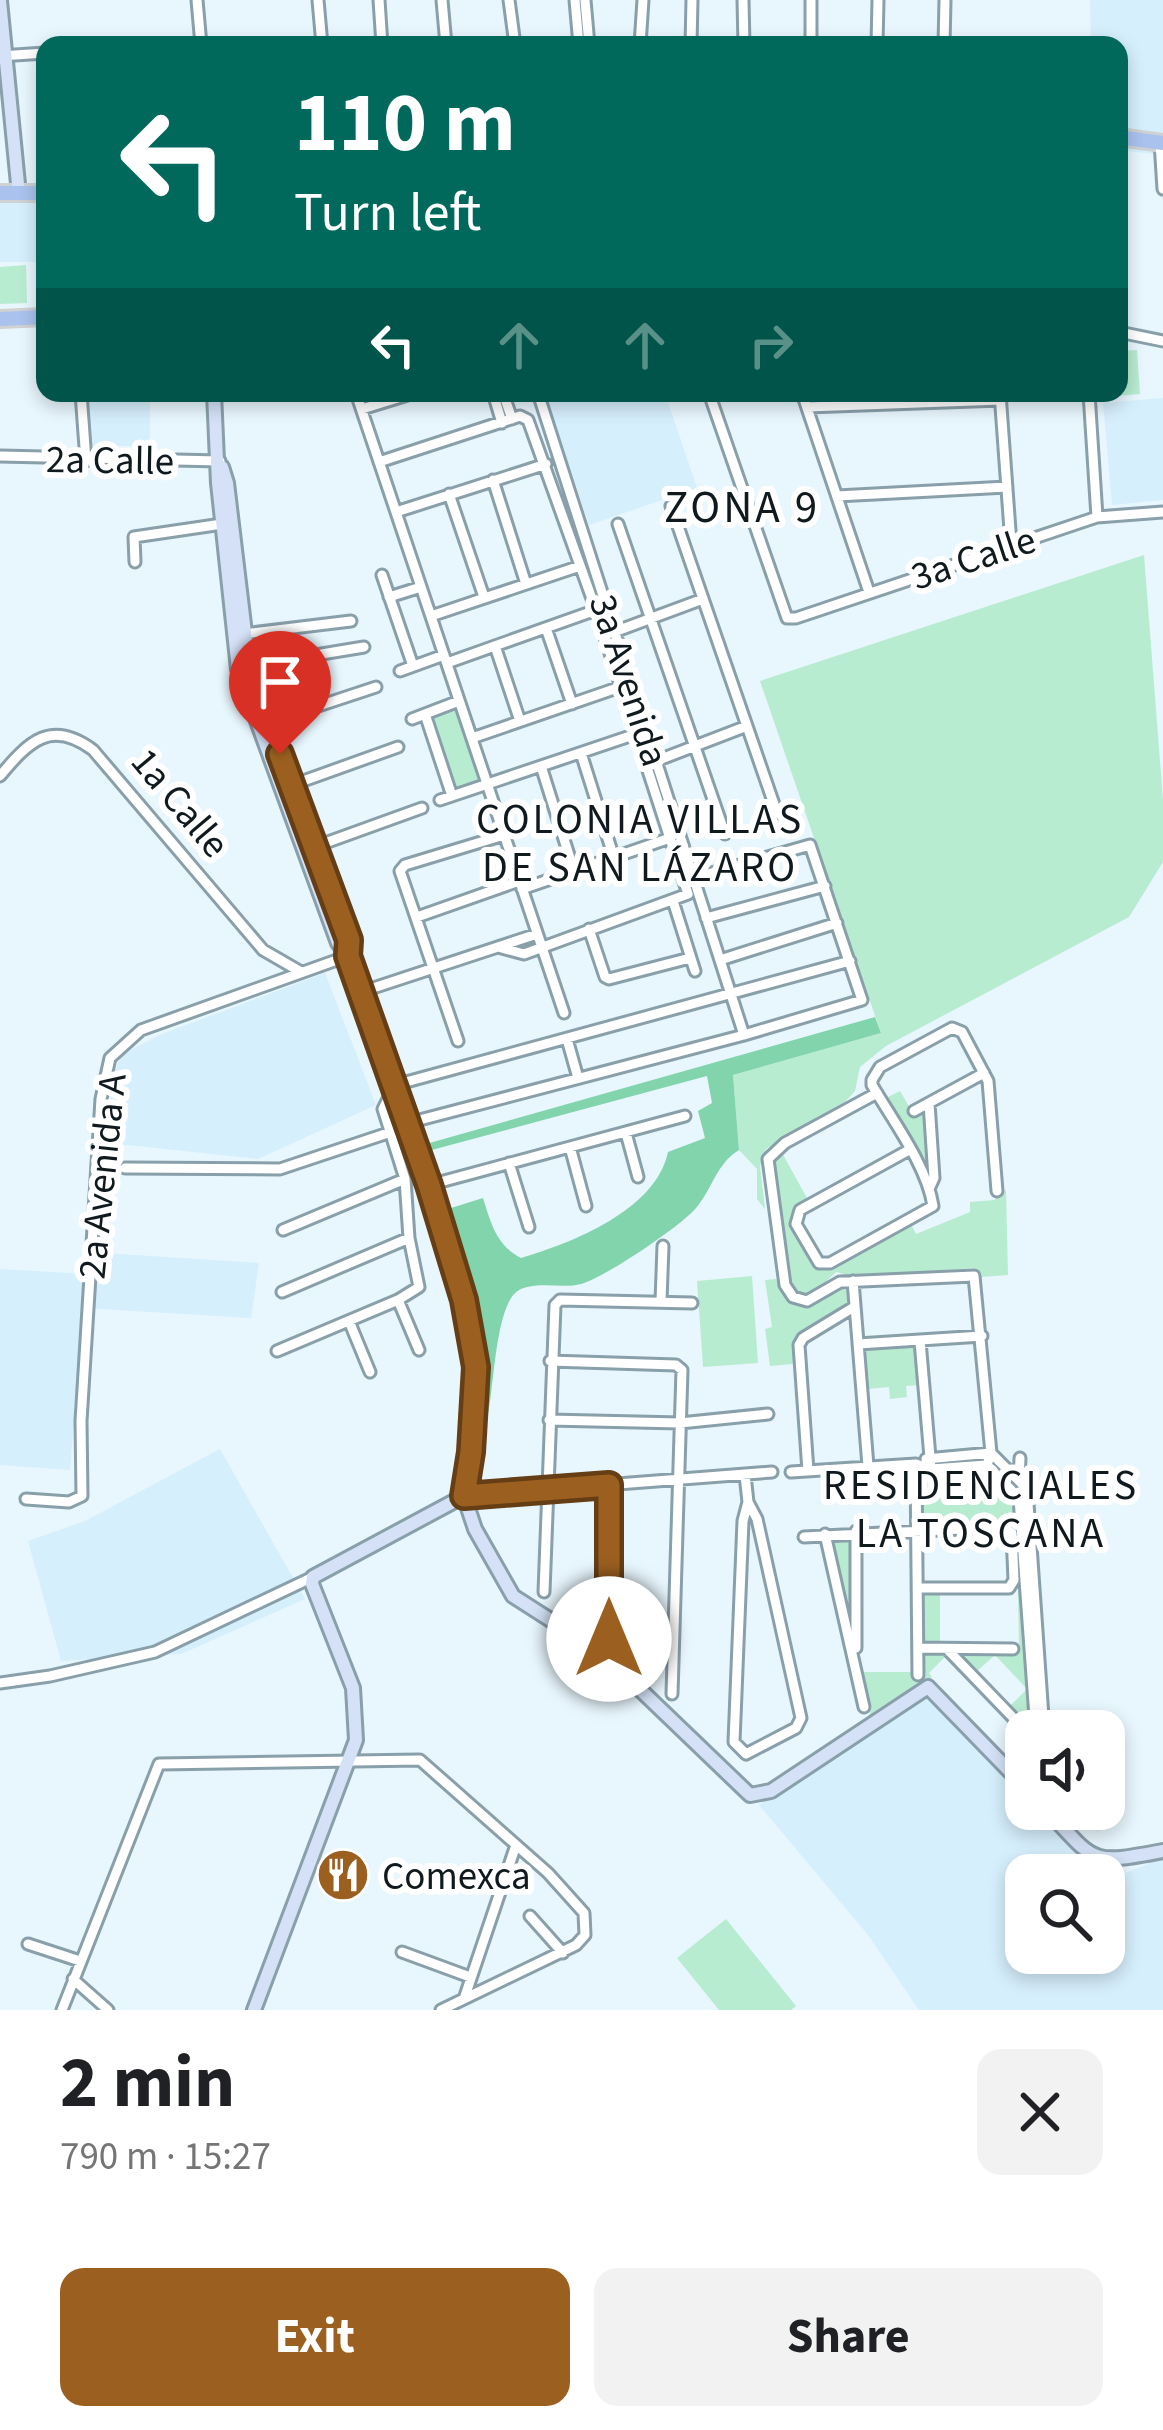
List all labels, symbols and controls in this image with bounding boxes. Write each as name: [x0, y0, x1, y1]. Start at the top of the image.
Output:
text: 110 m: [294, 64, 516, 184]
icon: left: [96, 84, 252, 240]
text: Turn left: [294, 175, 481, 252]
icon: left: [360, 312, 426, 378]
icon: ahead: [486, 312, 552, 378]
icon: ahead: [612, 312, 678, 378]
icon: right: [738, 312, 804, 378]
street label: 2a Calle: [45, 432, 174, 490]
district label: ZONA 9: [664, 476, 820, 540]
street label: 3a Calle: [904, 512, 1043, 605]
street label: 3a Avenida: [574, 588, 682, 774]
pin: [229, 631, 331, 754]
icon: arrive: [247, 649, 313, 715]
street label: 1a Calle: [117, 736, 242, 870]
district label: COLONIA VILLAS DE SAN LÁZARO: [476, 790, 804, 898]
street label: 2a Avenida A: [64, 1070, 142, 1282]
district label: RESIDENCIALES LA TOSCANA: [823, 1456, 1139, 1564]
position arrow: [546, 1576, 672, 1702]
map controls: [1005, 1710, 1125, 1974]
button: sound: [1005, 1710, 1125, 1830]
restaurant icon: Comexca: [315, 1847, 371, 1903]
place label: Comexca: [382, 1849, 531, 1905]
button: search: [1005, 1854, 1125, 1974]
text: 2 min: [60, 2032, 235, 2135]
button: close: [977, 2049, 1103, 2175]
text: 790 m · 15:27: [60, 2129, 271, 2185]
button: Exit: [60, 2268, 570, 2406]
button: Share: [594, 2268, 1103, 2406]

